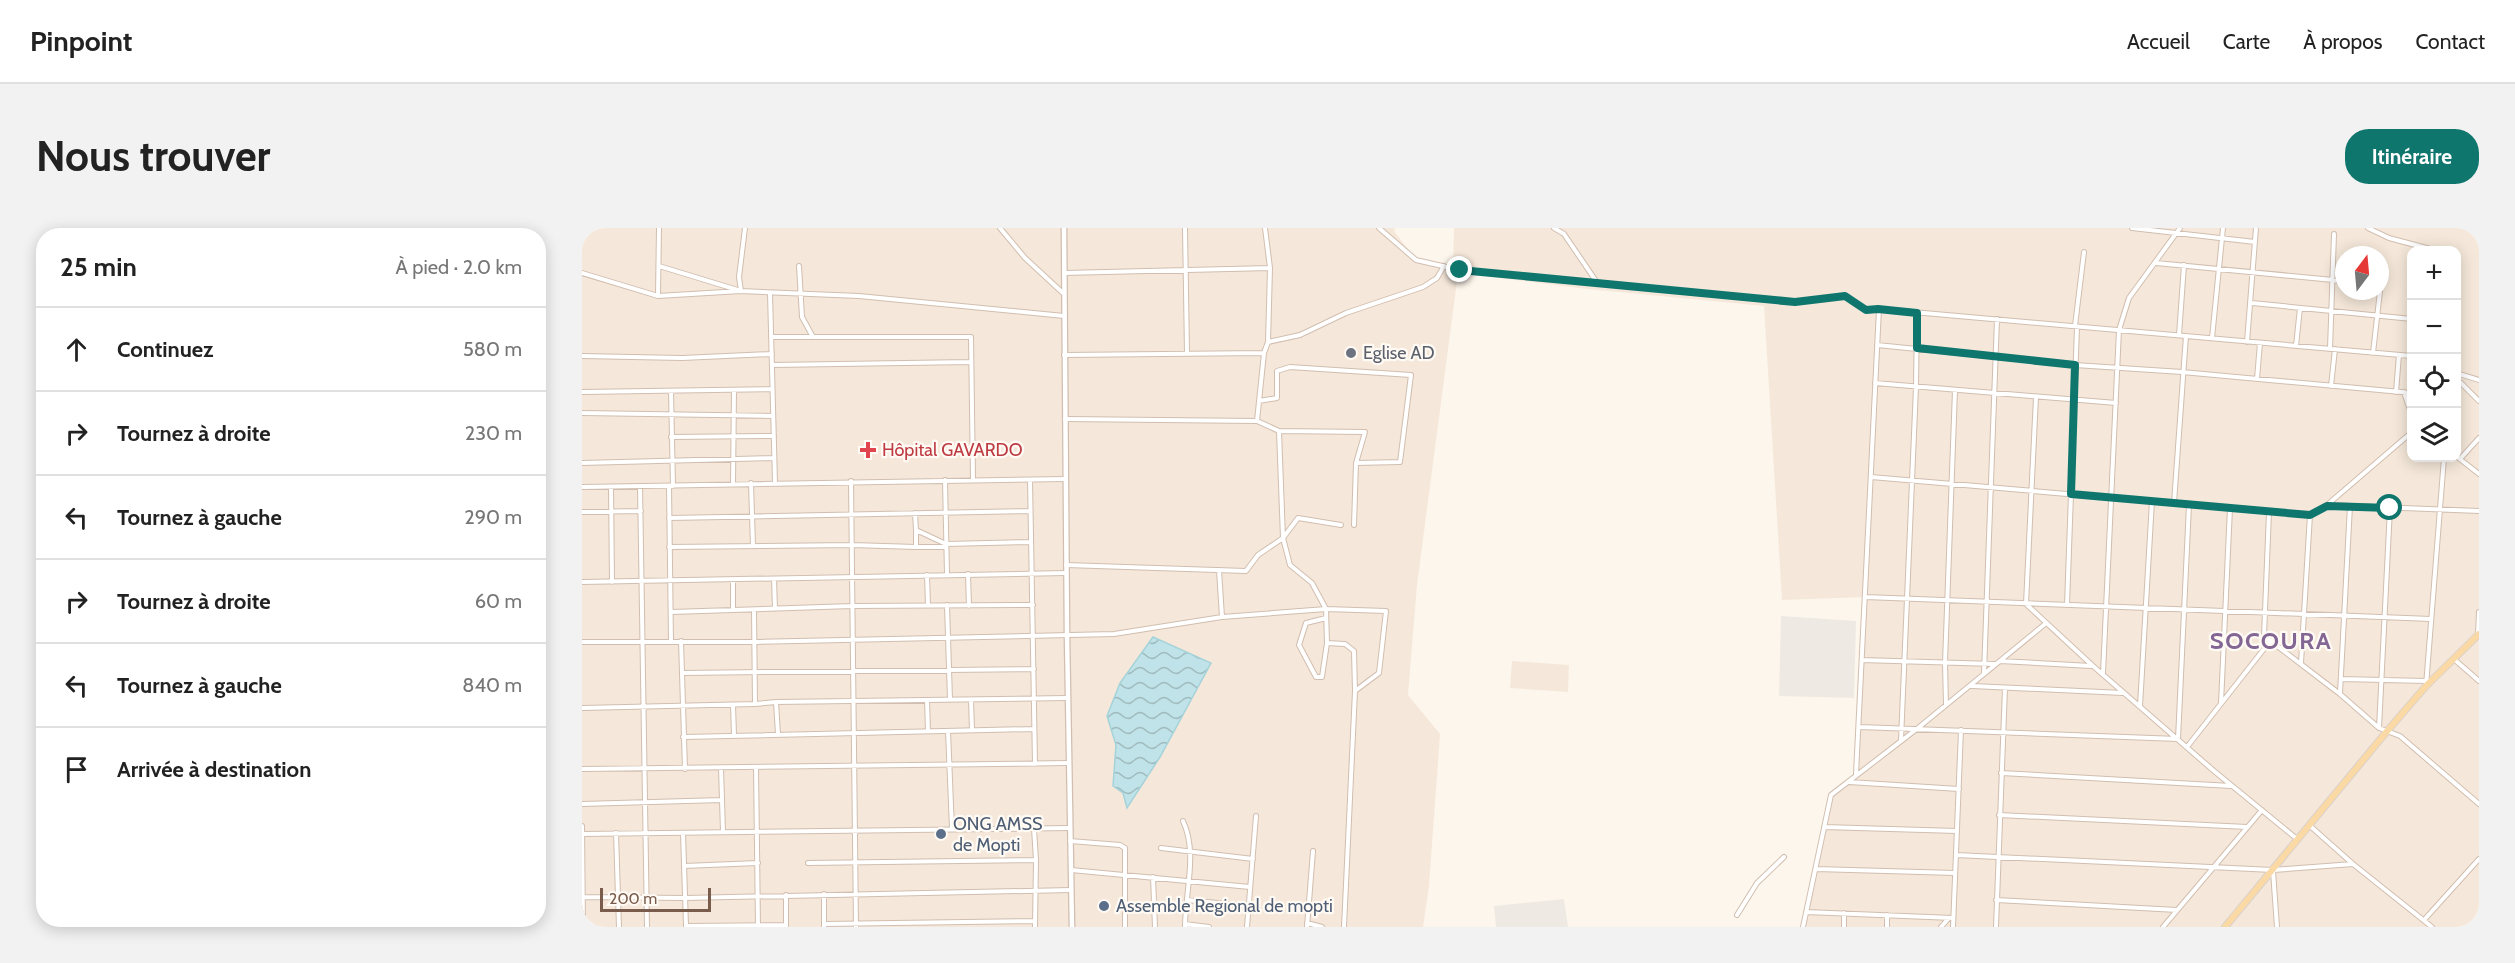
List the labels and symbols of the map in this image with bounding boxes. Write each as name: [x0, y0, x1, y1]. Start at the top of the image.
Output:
north arrow: [2335, 246, 2389, 300]
route end: [1446, 256, 1472, 282]
place label: Eglise AD: [1363, 342, 1435, 364]
marker: Eglise AD: [1344, 346, 1358, 360]
place label: Hôpital GAVARDO: [882, 439, 1023, 461]
marker: Hôpital GAVARDO: [859, 441, 877, 459]
route start: [2376, 494, 2402, 520]
district label: SOCOURA: [2210, 626, 2332, 655]
place label: ONG AMSS de Mopti: [953, 813, 1042, 856]
marker: ONG AMSS de Mopti: [934, 827, 948, 841]
scale bar: [600, 885, 711, 912]
place label: Assemble Regional de mopti: [1116, 895, 1333, 917]
marker: Assemble Regional de mopti: [1097, 899, 1111, 913]

